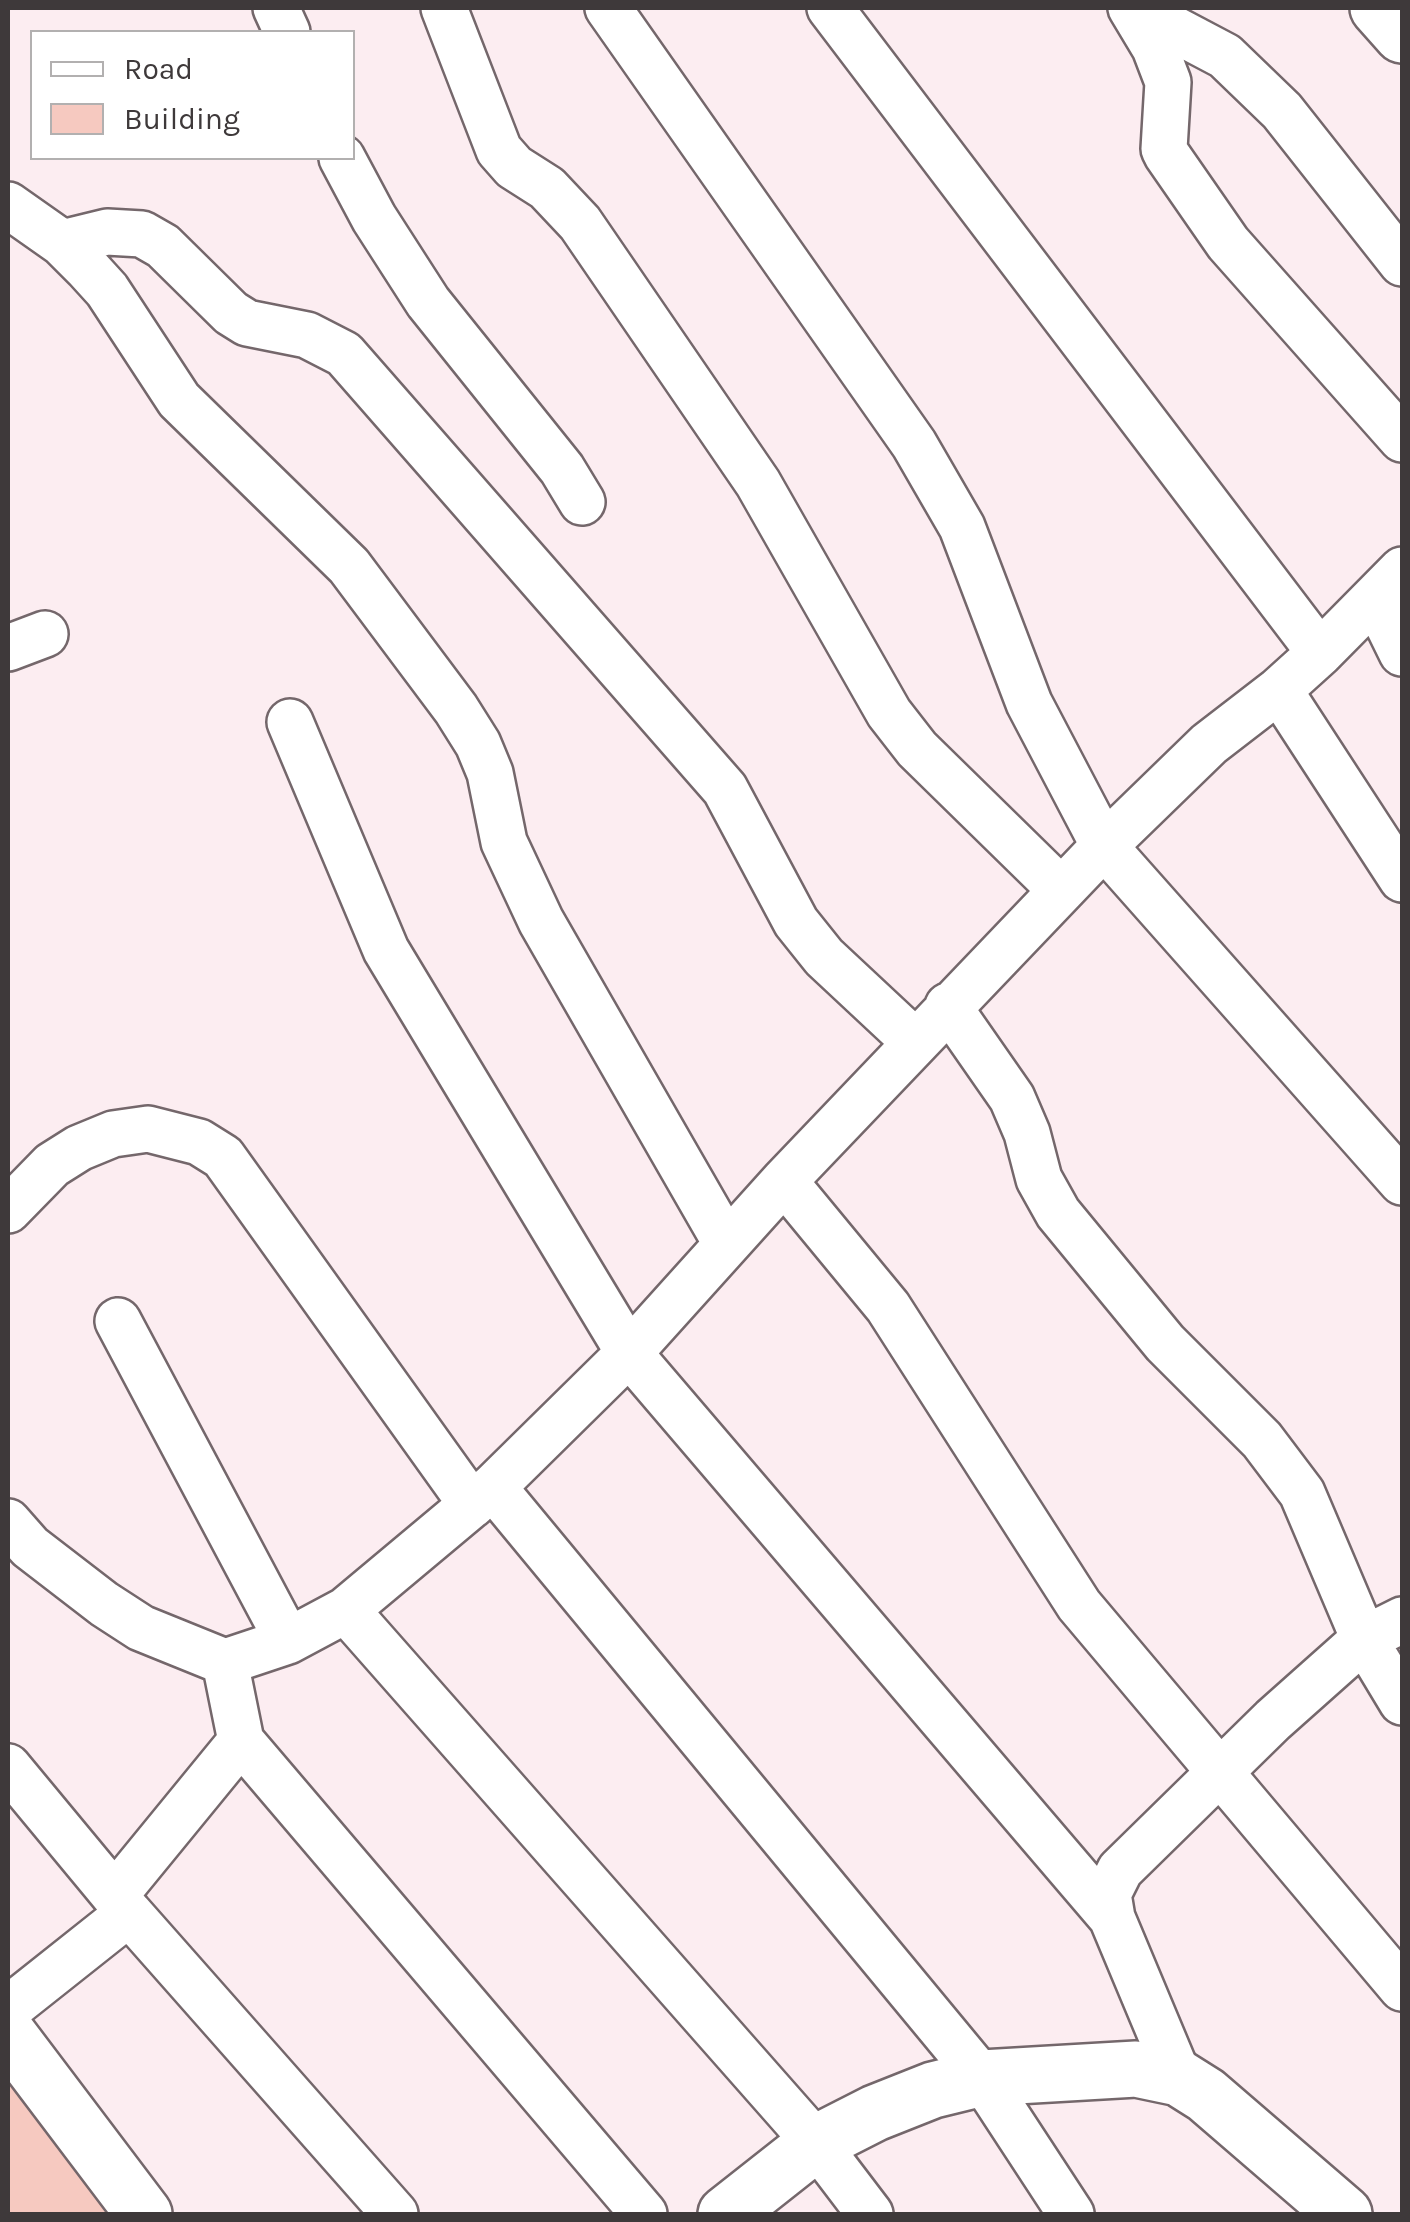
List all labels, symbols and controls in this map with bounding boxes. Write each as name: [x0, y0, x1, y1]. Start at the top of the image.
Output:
legend: [30, 30, 355, 160]
text: Road: [124, 51, 193, 87]
text: Building: [124, 101, 240, 137]

